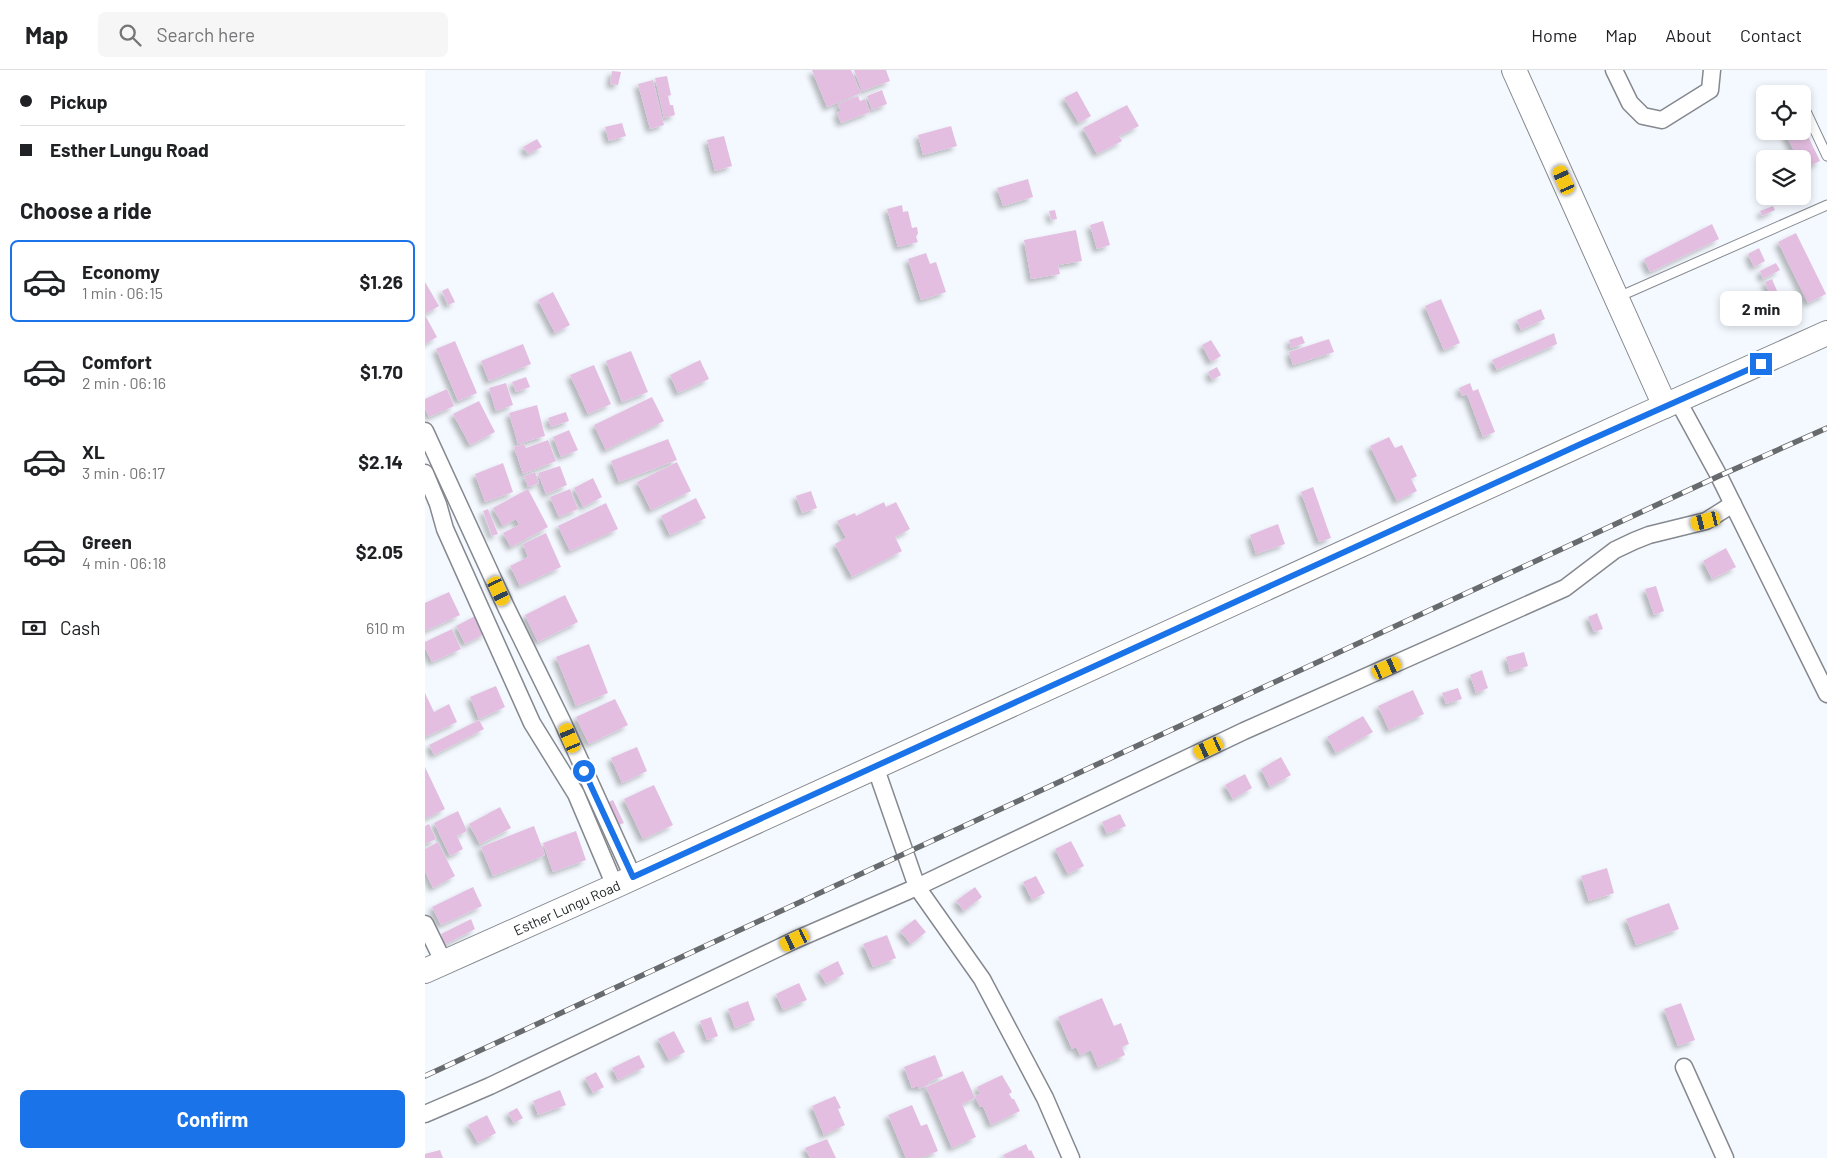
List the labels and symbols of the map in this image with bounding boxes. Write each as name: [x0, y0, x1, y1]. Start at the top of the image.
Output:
car: [1551, 163, 1576, 197]
callout: 2 min: [1720, 292, 1802, 326]
route end: [1750, 353, 1772, 375]
car: [1689, 510, 1722, 532]
car: [485, 574, 512, 608]
car: [1370, 655, 1403, 681]
car: [557, 721, 582, 755]
car: [1192, 735, 1225, 761]
route start: [573, 760, 595, 782]
street label: Esther Lungu Road: [511, 876, 623, 939]
car: [778, 927, 811, 953]

